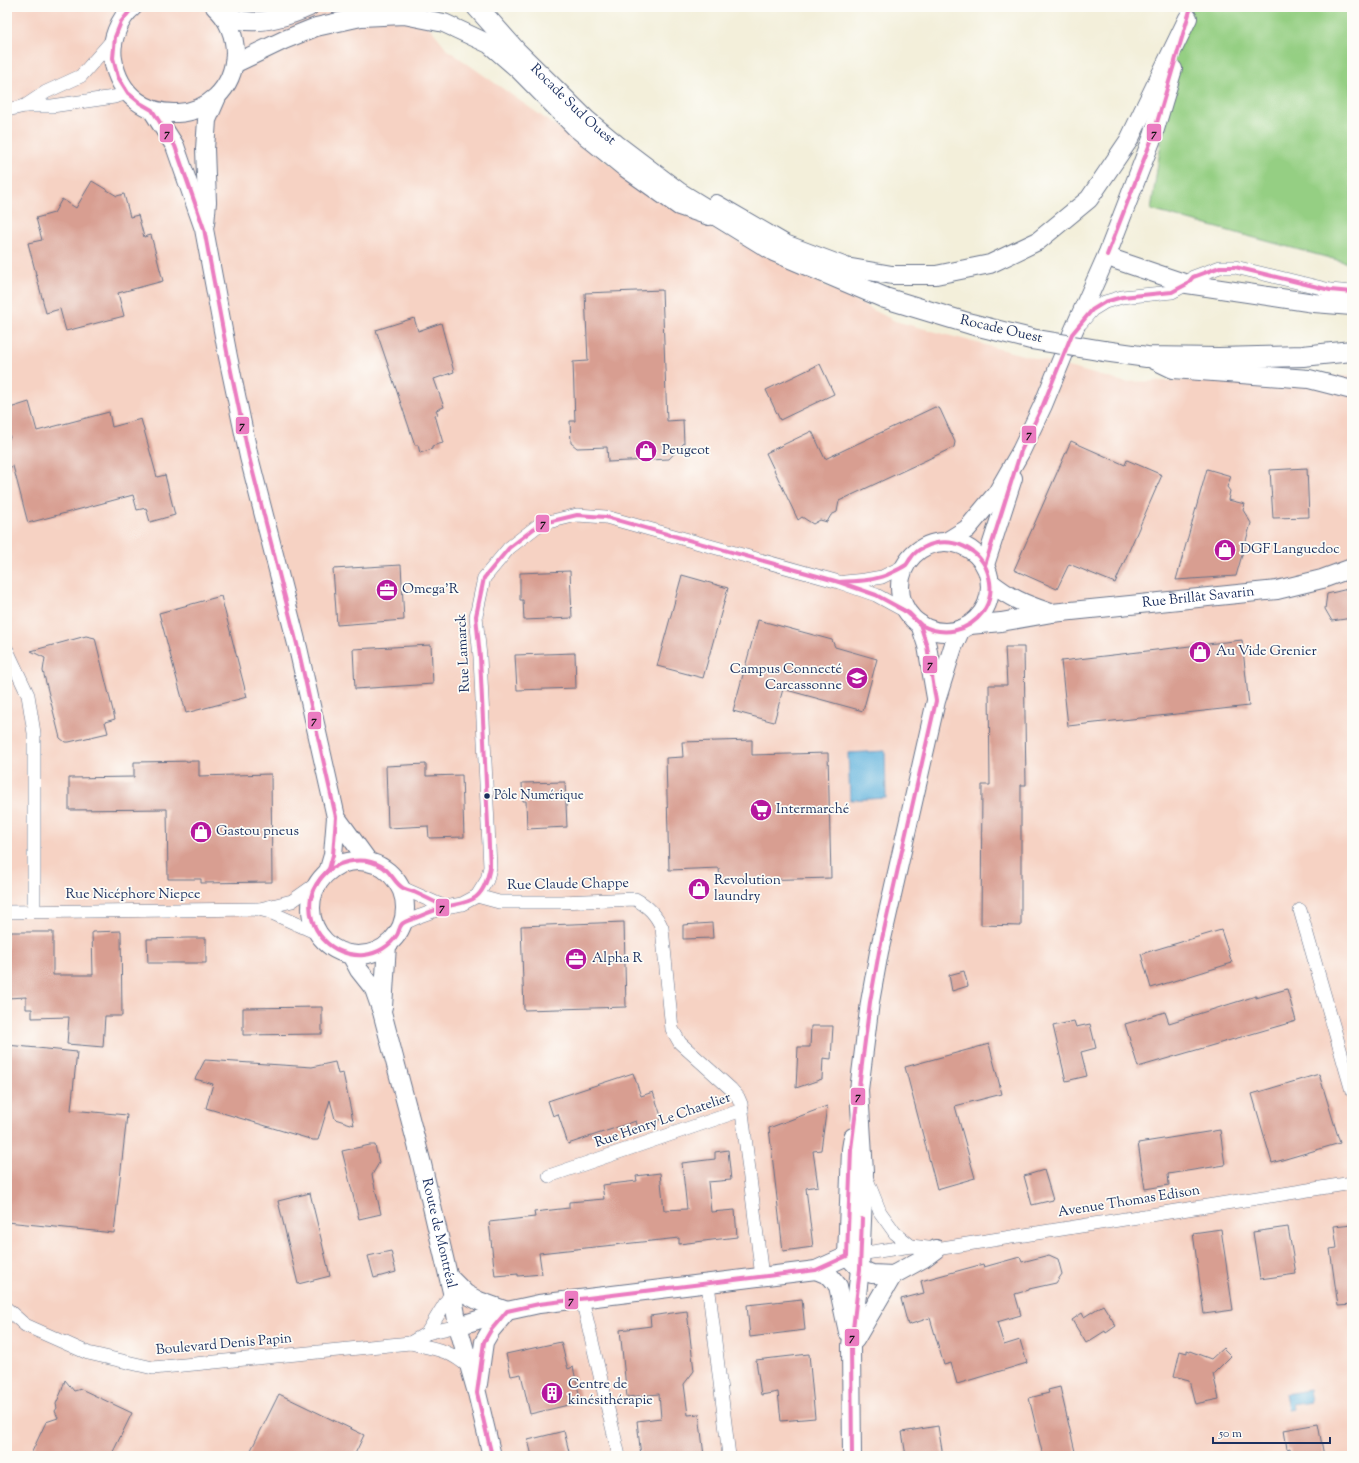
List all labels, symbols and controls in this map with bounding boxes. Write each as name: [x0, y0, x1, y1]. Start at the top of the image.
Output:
street label: Rocade Sud Ouest: [525, 60, 620, 151]
line badge: 7: [159, 123, 174, 143]
line badge: 7: [1146, 123, 1162, 142]
text: 7: [164, 126, 170, 142]
text: 7: [1151, 126, 1157, 142]
street label: Rocade Ouest: [958, 311, 1044, 349]
line badge: 7: [235, 416, 250, 435]
text: 7: [239, 418, 245, 434]
line badge: 7: [1021, 425, 1037, 444]
text: 7: [1026, 427, 1032, 443]
shop icon: Peugeot: [633, 438, 659, 464]
place label: Peugeot: [662, 441, 710, 461]
line badge: 7: [535, 514, 550, 533]
text: 7: [540, 516, 546, 532]
shop icon: DGF Languedoc: [1212, 537, 1238, 563]
place label: DGF Languedoc: [1240, 540, 1339, 560]
office icon: Omega'R: [374, 577, 400, 603]
place label: Omega'R: [402, 580, 459, 600]
street label: Rue Brillât Savarin: [1141, 582, 1256, 614]
street label: Rue Lamarck: [452, 613, 476, 693]
shop icon: Au Vide Grenier: [1187, 639, 1213, 665]
place label: Au Vide Grenier: [1216, 642, 1318, 662]
line badge: 7: [922, 655, 938, 674]
text: 7: [927, 657, 933, 673]
place label: Campus Connecté Carcassonne: [730, 660, 842, 696]
school or university icon: Campus Connecté Carcassonne: [844, 665, 870, 691]
line badge: 7: [307, 711, 322, 730]
text: 7: [311, 713, 317, 729]
place label: Pôle Numérique: [494, 787, 584, 805]
marker: Pôle Numérique: [482, 791, 492, 801]
supermarket icon: Intermarché: [748, 797, 774, 823]
place label: Intermarché: [776, 800, 849, 820]
shop icon: Gastou pneus: [188, 819, 214, 845]
place label: Gastou pneus: [216, 822, 299, 842]
place label: Revolution laundry: [714, 871, 781, 907]
street label: Rue Claude Chappe: [507, 874, 629, 896]
shop icon: Revolution laundry: [686, 876, 712, 902]
street label: Rue Nicéphore Niepce: [65, 885, 201, 905]
line badge: 7: [435, 898, 450, 917]
text: 7: [439, 900, 445, 916]
office icon: Alpha R: [563, 946, 589, 972]
place label: Alpha R: [592, 949, 643, 969]
line badge: 7: [850, 1087, 866, 1106]
street label: Rue Henry Le Chatelier: [592, 1088, 734, 1154]
text: 7: [855, 1089, 861, 1105]
street label: Route de Montréal: [416, 1176, 461, 1290]
street label: Avenue Thomas Edison: [1056, 1181, 1202, 1223]
line badge: 7: [564, 1290, 579, 1310]
text: 7: [568, 1293, 574, 1309]
line badge: 7: [844, 1328, 860, 1347]
street label: Boulevard Denis Papin: [155, 1329, 293, 1361]
text: 7: [849, 1330, 855, 1346]
place label: Centre de kinésithérapie: [568, 1375, 653, 1411]
building icon: Centre de kinésithérapie: [539, 1380, 565, 1406]
scale bar: [1213, 1419, 1330, 1445]
text: 50 m: [1218, 1425, 1242, 1443]

